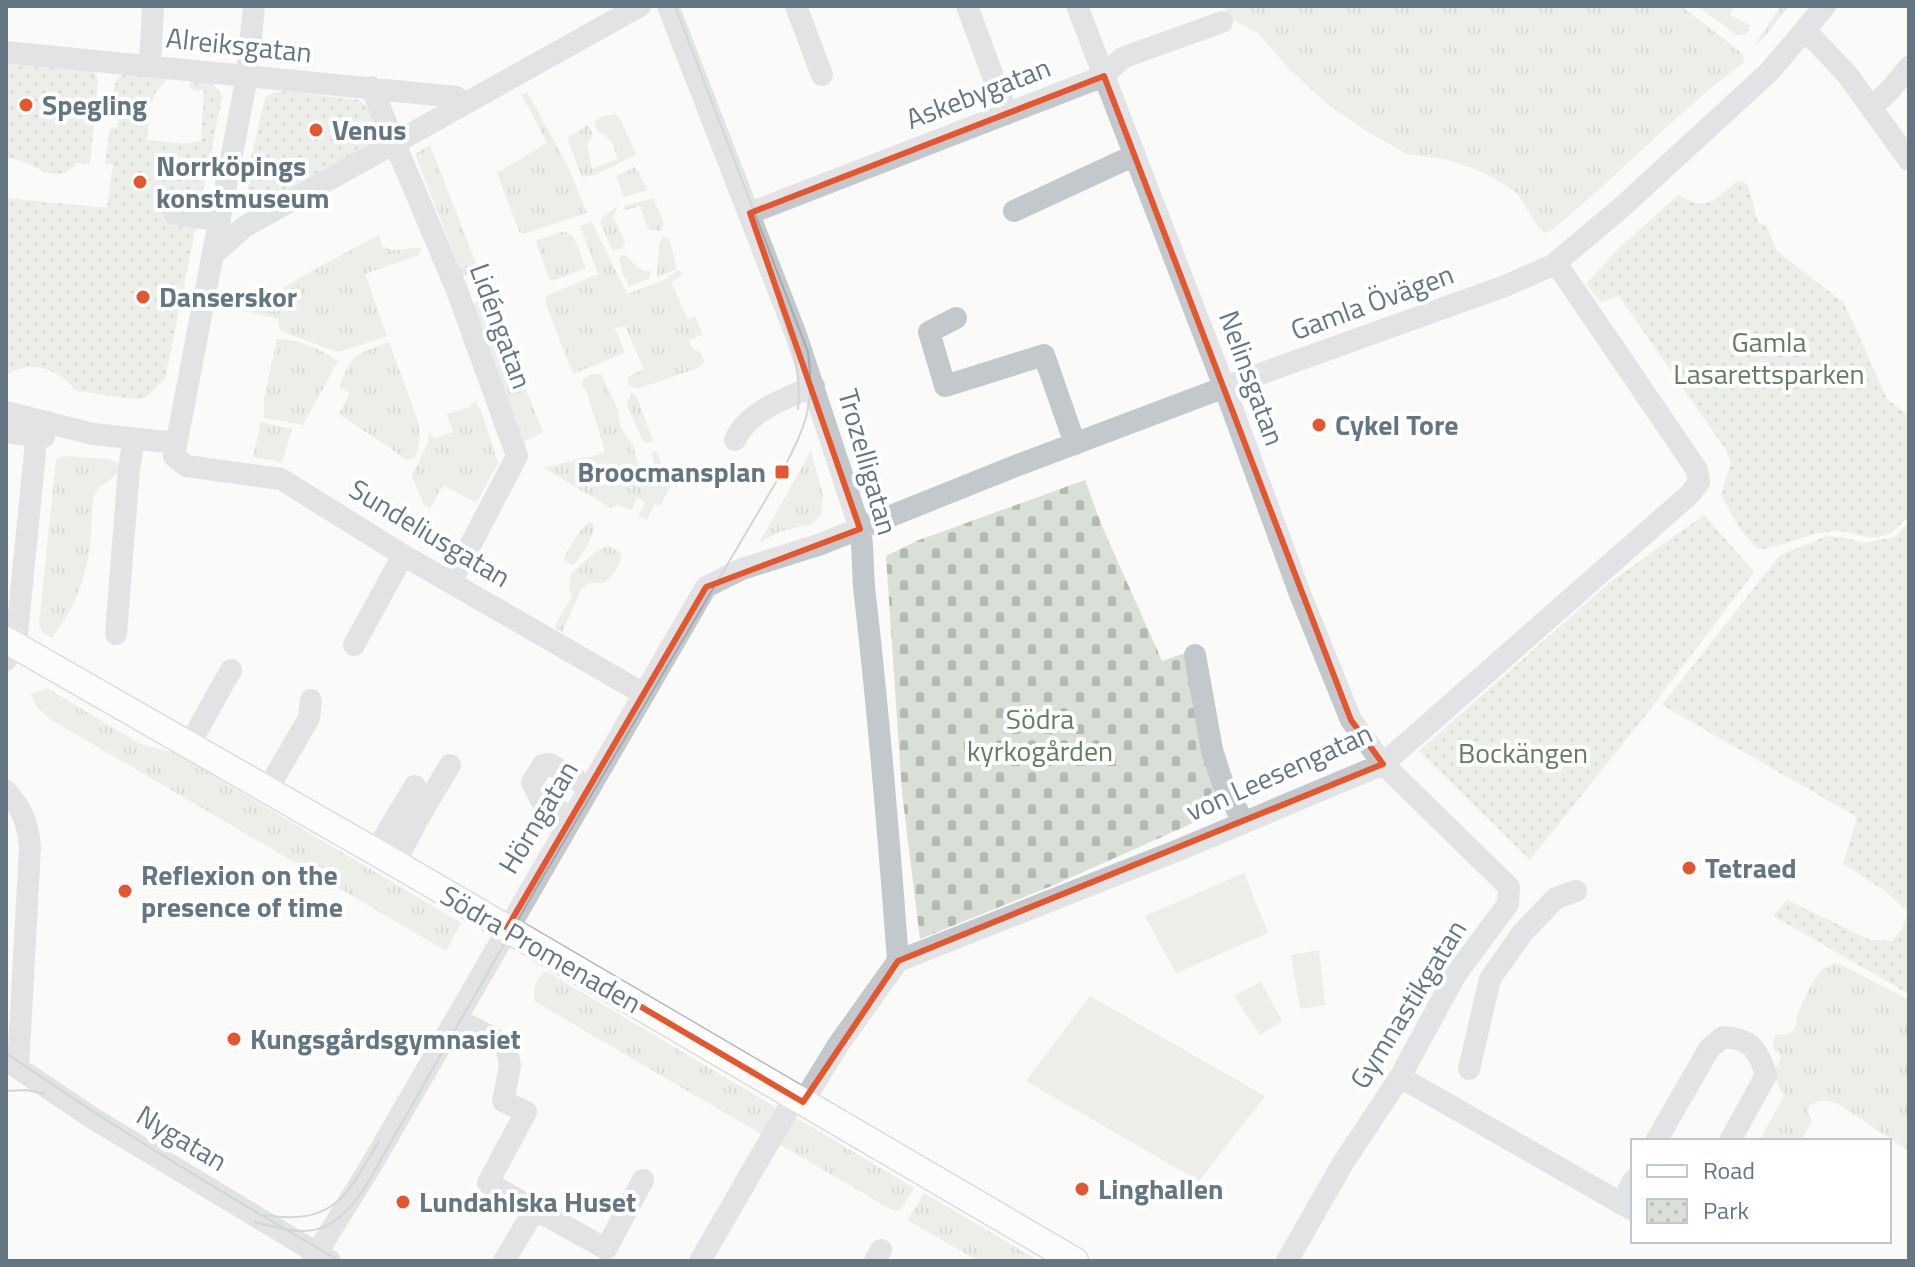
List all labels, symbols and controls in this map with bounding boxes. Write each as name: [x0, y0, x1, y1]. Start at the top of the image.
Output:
street label: Alreiksgatan: [164, 15, 314, 74]
street label: Askebygatan: [899, 45, 1056, 140]
place label: Spegling: [42, 83, 147, 126]
marker: Spegling: [17, 96, 35, 114]
place label: Venus: [332, 108, 407, 151]
marker: Venus: [307, 121, 325, 139]
place label: Norrköpings konstmuseum: [156, 144, 329, 219]
marker: Norrköpings konstmuseum: [131, 173, 149, 191]
street label: Gamla Övägen: [1284, 252, 1459, 351]
street label: Lidéngatan: [459, 257, 544, 395]
place label: Danserskor: [159, 275, 297, 318]
marker: Danserskor: [134, 288, 152, 306]
street label: Nelinsgatan: [1208, 304, 1297, 451]
park label: Gamla Lasarettsparken: [1673, 320, 1865, 395]
street label: Trozelligatan: [827, 384, 910, 540]
place label: Cykel Tore: [1335, 403, 1459, 446]
marker: Cykel Tore: [1310, 416, 1328, 434]
place label: Broocmansplan: [577, 450, 766, 493]
marker: Broocmansplan: [773, 463, 791, 481]
street label: Sundeliusgatan: [341, 467, 519, 598]
park label: Södra kyrkogården: [967, 697, 1113, 772]
street label: von Leesengatan: [1179, 711, 1379, 832]
park label: Bockängen: [1458, 731, 1588, 774]
street label: Hörngatan: [487, 752, 588, 882]
place label: Tetraed: [1705, 846, 1797, 889]
place label: Reflexion on the presence of time: [141, 853, 343, 928]
marker: Tetraed: [1680, 859, 1698, 877]
street label: Södra Promenaden: [433, 873, 650, 1024]
marker: Reflexion on the presence of time: [116, 882, 134, 900]
street label: Gymnastikgatan: [1338, 911, 1477, 1097]
place label: Kungsgårdsgymnasiet: [250, 1017, 521, 1060]
marker: Kungsgårdsgymnasiet: [225, 1030, 243, 1048]
street label: Nygatan: [129, 1094, 236, 1182]
legend: [1631, 1139, 1891, 1243]
text: Road: [1703, 1152, 1755, 1188]
place label: Linghallen: [1098, 1167, 1224, 1210]
place label: Lundahlska Huset: [419, 1180, 636, 1223]
marker: Linghallen: [1073, 1180, 1091, 1198]
text: Park: [1703, 1192, 1749, 1228]
marker: Lundahlska Huset: [394, 1193, 412, 1211]

